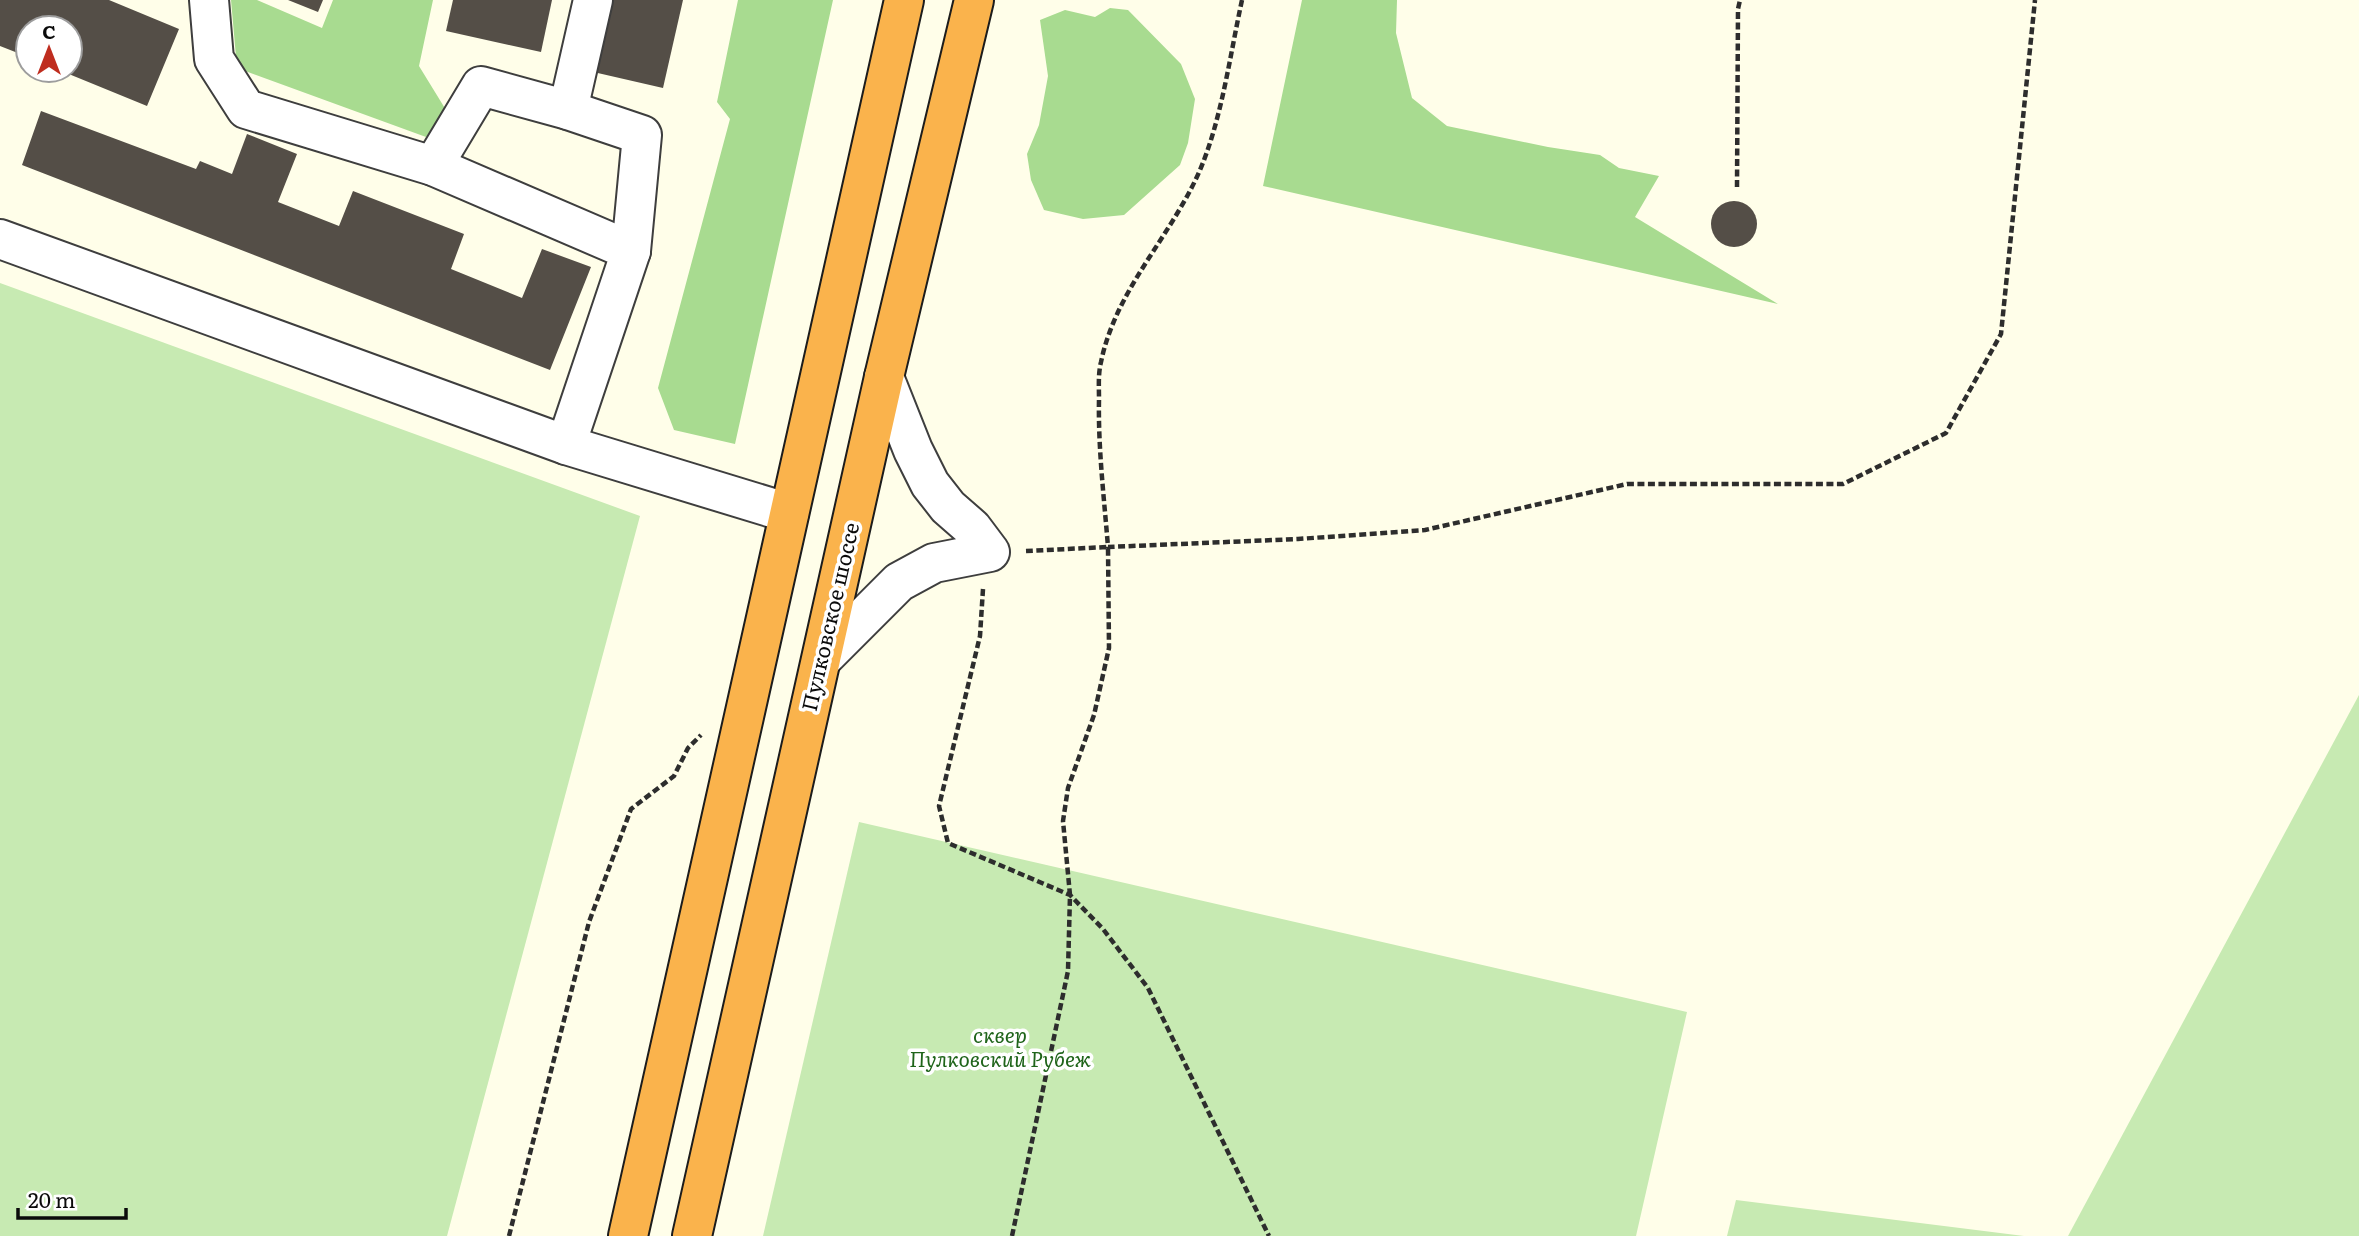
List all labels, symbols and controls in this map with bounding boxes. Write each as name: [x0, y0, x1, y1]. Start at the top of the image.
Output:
north arrow: [14, 14, 84, 84]
text: С: [42, 17, 56, 45]
street label: Пулковское шоссе: [792, 519, 865, 714]
park label: сквер Пулковский Рубеж: [909, 1018, 1091, 1073]
scale bar: [18, 1176, 126, 1220]
text: 20 m: [28, 1183, 75, 1214]

